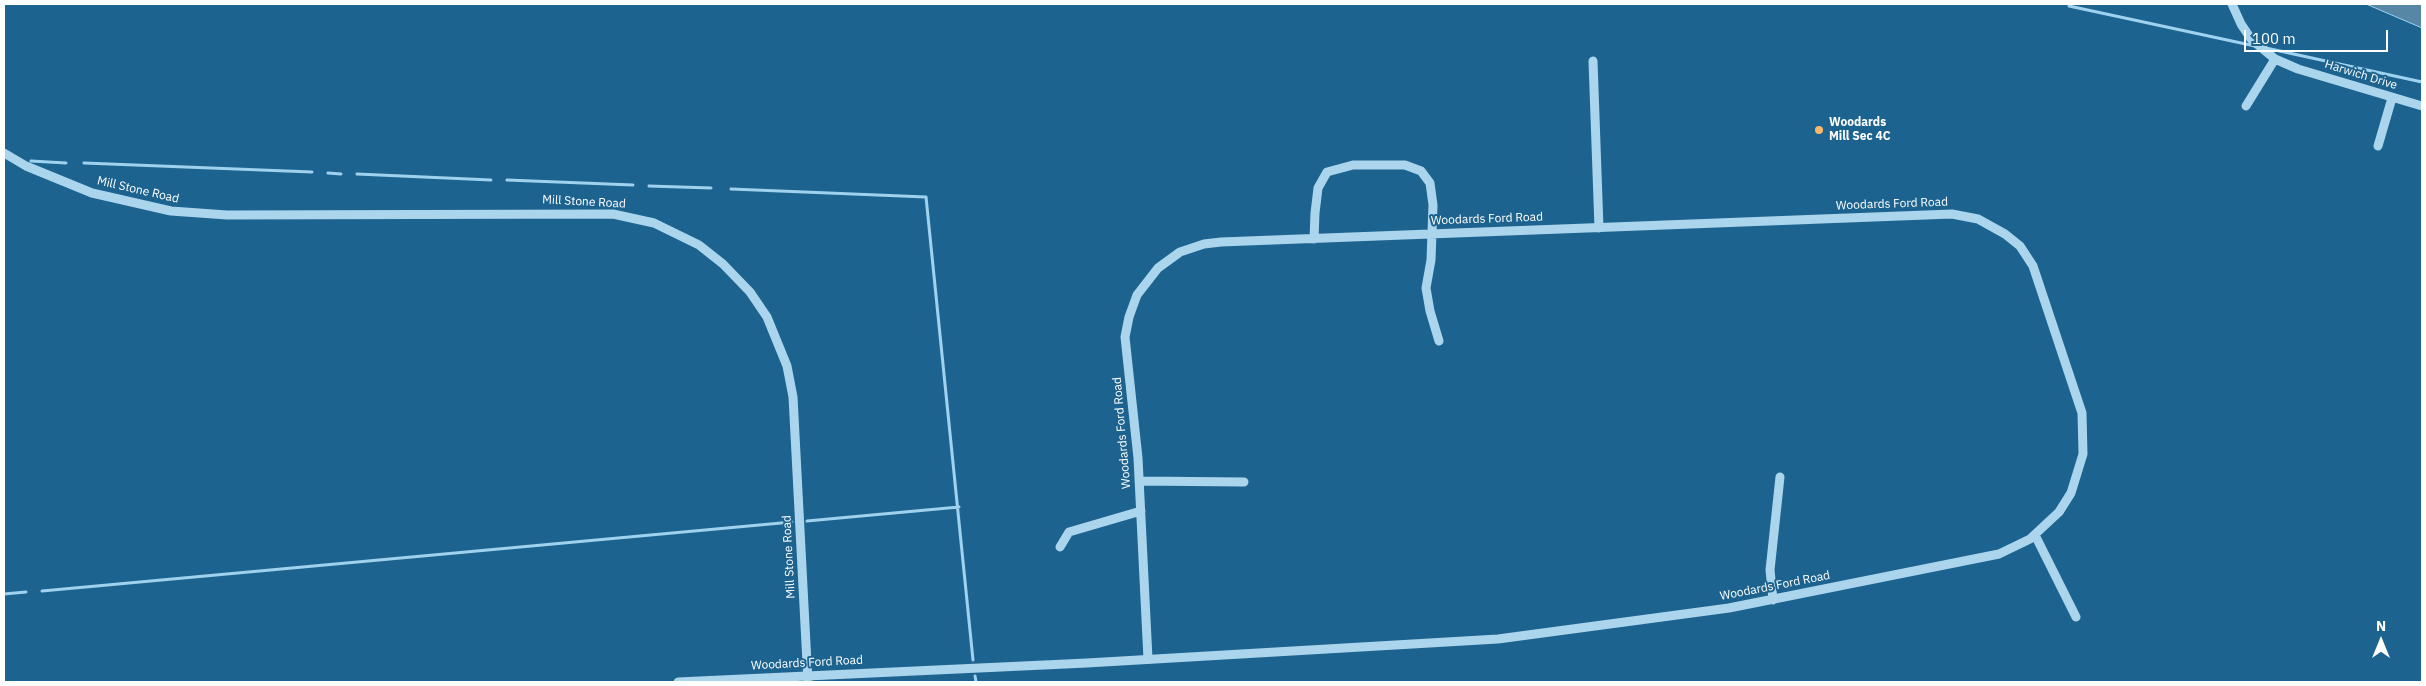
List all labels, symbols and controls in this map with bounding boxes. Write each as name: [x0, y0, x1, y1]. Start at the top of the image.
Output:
scale bar: [2246, 20, 2390, 52]
text: 100 m: [2252, 29, 2296, 48]
street label: Harwich Drive: [2323, 57, 2399, 93]
place label: Woodards Mill Sec 4C: [1829, 116, 1891, 144]
marker: Woodards Mill Sec 4C: [1813, 124, 1825, 136]
street label: Mill Stone Road: [96, 174, 180, 206]
street label: Mill Stone Road: [542, 193, 626, 211]
street label: Woodards Ford Road: [1836, 195, 1948, 213]
street label: Woodards Ford Road: [1431, 210, 1543, 228]
street label: Woodards Ford Road: [1110, 377, 1134, 489]
street label: Mill Stone Road: [780, 515, 798, 599]
street label: Woodards Ford Road: [1719, 568, 1831, 604]
north arrow: [2356, 616, 2406, 666]
text: N: [2376, 617, 2386, 635]
street label: Woodards Ford Road: [751, 653, 863, 673]

